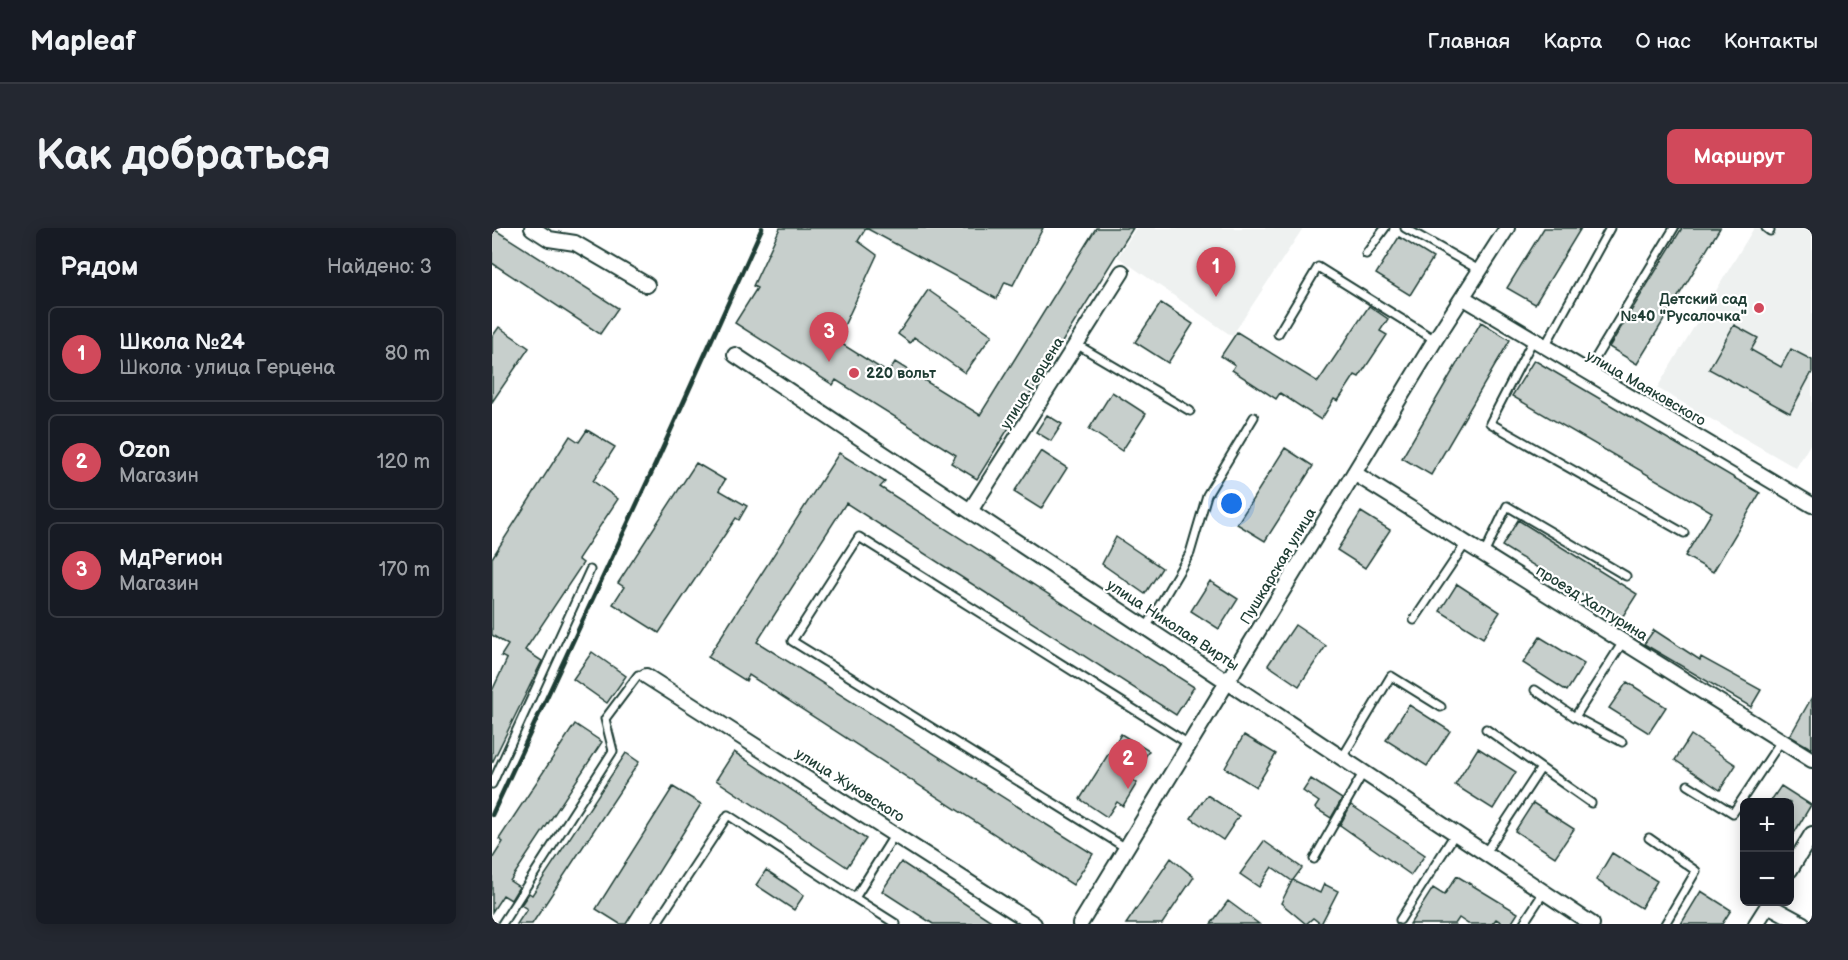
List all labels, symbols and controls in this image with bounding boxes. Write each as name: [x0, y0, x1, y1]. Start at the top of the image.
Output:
text: Mapleaf: [30, 25, 136, 58]
text: Главная: [1427, 29, 1510, 54]
text: Карта: [1543, 29, 1602, 54]
text: О нас: [1635, 29, 1691, 54]
text: Контакты: [1724, 29, 1818, 54]
button: Маршрут: [1667, 129, 1812, 184]
text: Как добраться: [36, 131, 331, 182]
pin: 1: [1196, 248, 1236, 297]
text: Рядом: [60, 252, 138, 283]
text: Найдено: 3: [327, 255, 432, 279]
place label: Детский сад №40 "Русалочка": [1621, 290, 1747, 326]
marker: Детский сад №40 "Русалочка": [1752, 301, 1766, 315]
pin: 3: [810, 312, 848, 362]
text: Школа №24: [119, 329, 245, 356]
street label: улица Герцена: [996, 334, 1068, 433]
text: 1: [77, 342, 86, 366]
text: 80 m: [385, 342, 430, 366]
street label: улица Маяковского: [1583, 346, 1709, 430]
text: Школа · улица Герцена: [119, 356, 335, 380]
place label: 220 вольт: [866, 364, 937, 383]
marker: 220 вольт: [847, 366, 861, 380]
text: Ozon: [119, 437, 170, 464]
text: 2: [76, 450, 87, 474]
text: 120 m: [377, 450, 430, 474]
text: Магазин: [119, 464, 199, 488]
your location: [1217, 489, 1246, 518]
street label: Пушкарская улица: [1236, 504, 1321, 628]
text: МдРегион: [119, 545, 223, 572]
text: 3: [76, 558, 87, 582]
text: 170 m: [379, 558, 430, 582]
street label: проезд Халтурина: [1532, 561, 1651, 646]
text: Магазин: [119, 572, 199, 596]
street label: улица Николая Вирты: [1103, 576, 1242, 675]
pin: 2: [1108, 740, 1148, 789]
street label: улица Жуковского: [792, 744, 908, 827]
map controls: [1740, 798, 1794, 906]
button: +: [1740, 798, 1794, 852]
button: −: [1740, 852, 1794, 906]

